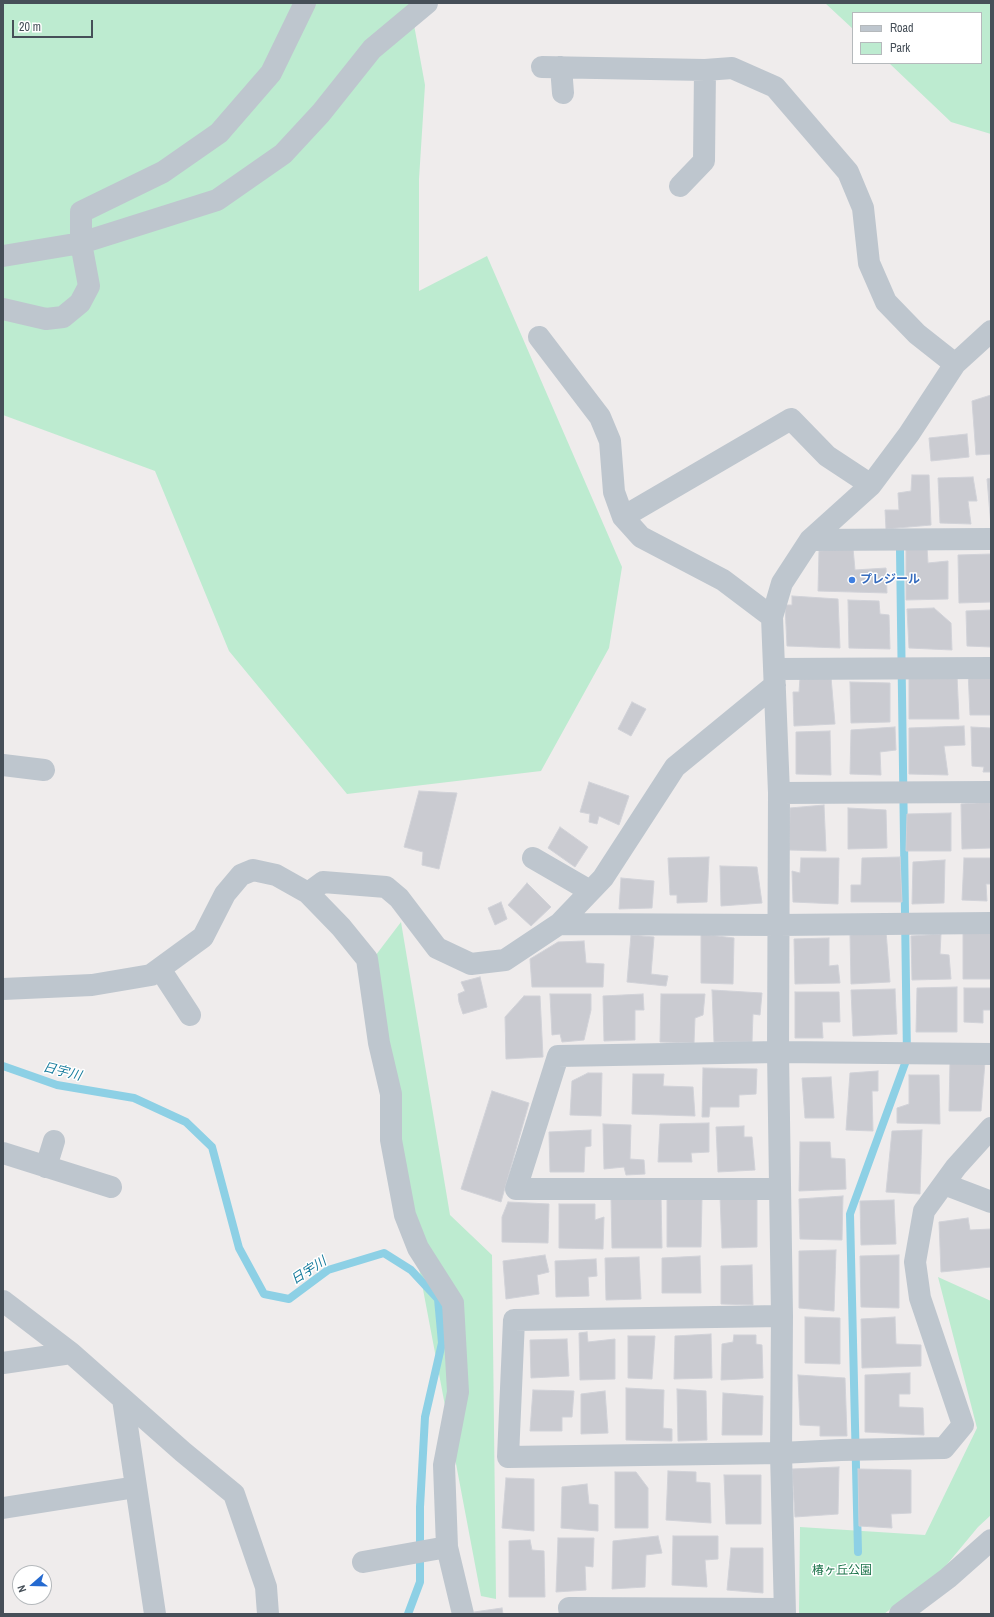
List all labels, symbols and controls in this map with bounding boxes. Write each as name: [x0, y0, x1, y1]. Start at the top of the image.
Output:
scale bar: [14, 12, 95, 38]
legend: [852, 12, 982, 64]
text: 20 m: [19, 19, 41, 35]
text: Road: [890, 20, 914, 36]
text: Park: [890, 40, 910, 56]
place label: プレジール: [860, 573, 920, 587]
marker: プレジール: [847, 575, 857, 585]
water label: 日宇川: [41, 1060, 83, 1084]
water label: 日宇川: [288, 1254, 330, 1288]
park label: 椿ヶ丘公園: [812, 1564, 872, 1578]
north arrow: [12, 1565, 52, 1605]
text: N: [14, 1583, 29, 1594]

